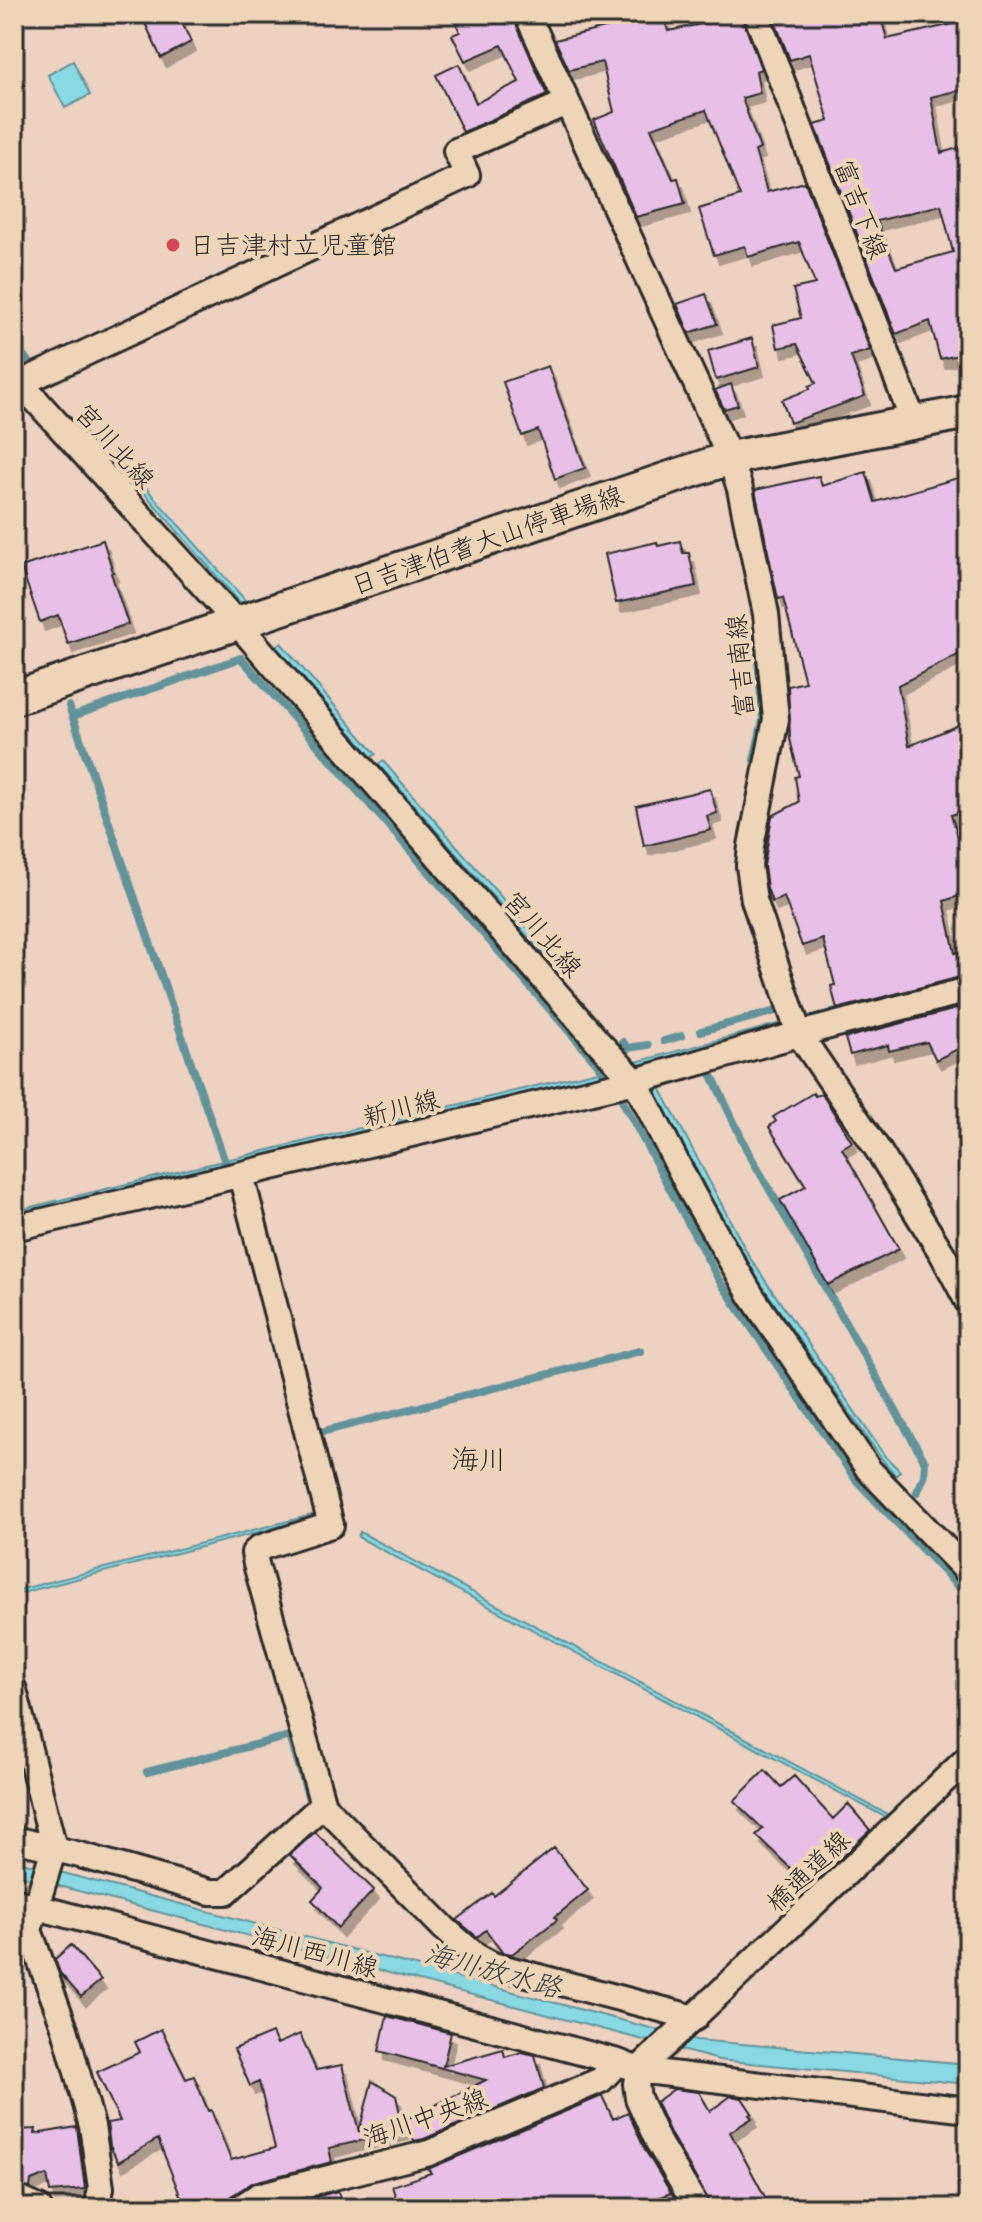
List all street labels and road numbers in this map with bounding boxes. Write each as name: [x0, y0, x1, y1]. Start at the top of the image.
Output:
street label: 富吉下線: [826, 154, 896, 264]
street label: 宮川北線: [68, 395, 163, 496]
street label: 日吉津伯耆大山停車場線: [346, 476, 628, 603]
street label: 富吉南線: [718, 613, 761, 719]
street label: 宮川北線: [496, 883, 591, 984]
street label: 新川線: [359, 1081, 443, 1134]
street label: 橋通道線: [758, 1822, 857, 1919]
street label: 海川西川線: [248, 1918, 382, 1985]
street label: 海川中央線: [358, 2080, 492, 2155]

